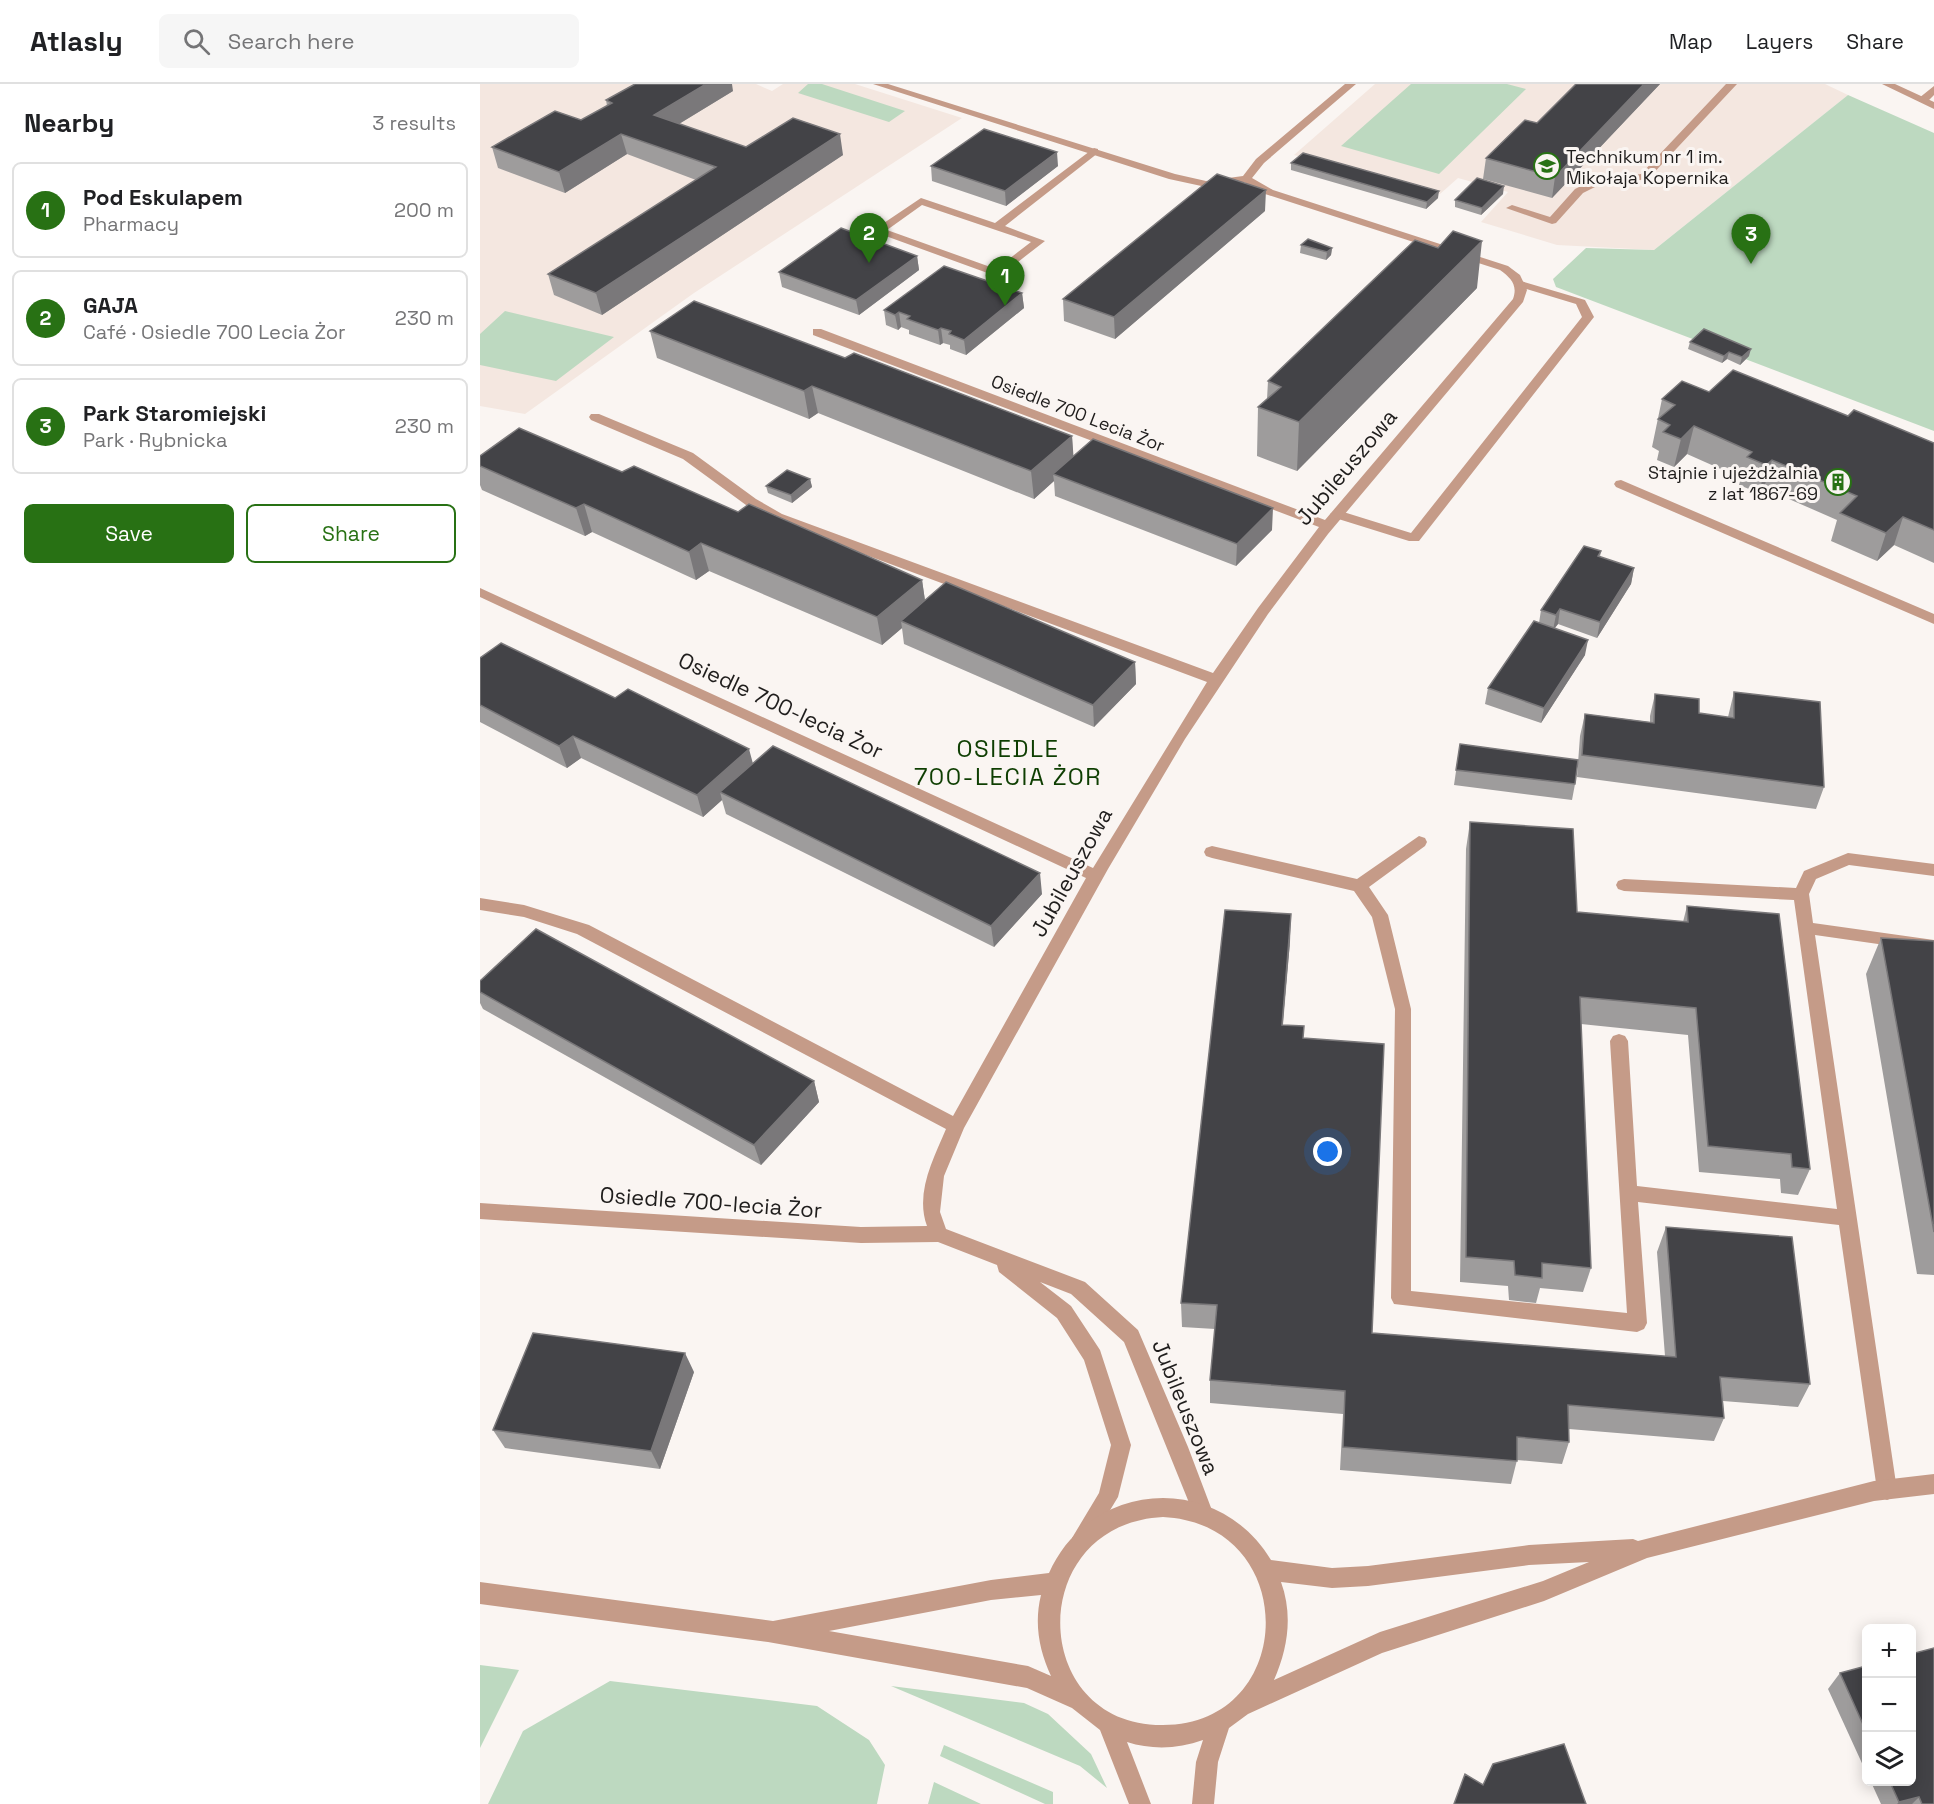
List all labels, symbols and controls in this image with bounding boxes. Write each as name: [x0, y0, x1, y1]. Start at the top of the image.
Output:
search box: [159, 14, 579, 68]
text: Atlasly: [30, 23, 123, 59]
icon: search: [180, 25, 213, 58]
text: Search here: [228, 27, 354, 55]
text: Map: [1669, 28, 1713, 55]
text: Layers: [1746, 28, 1813, 55]
text: Share: [1846, 28, 1904, 55]
text: Nearby: [24, 106, 114, 140]
text: 3 results: [372, 110, 456, 136]
place label: Technikum nr 1 im. Mikołaja Kopernika: [1566, 145, 1729, 189]
school or university icon: Technikum nr 1 im. Mikołaja Kopernika: [1532, 151, 1562, 181]
text: Pod Eskulapem: [83, 183, 243, 211]
text: 1: [41, 197, 50, 223]
text: 200 m: [394, 197, 454, 223]
text: Pharmacy: [83, 211, 179, 237]
pin: 2: [850, 214, 888, 263]
pin: 3: [1732, 214, 1770, 264]
pin: 1: [986, 256, 1024, 306]
text: GAJA: [83, 291, 138, 319]
text: 2: [40, 305, 51, 331]
text: 230 m: [395, 305, 454, 331]
text: Café · Osiedle 700 Lecia Żor: [83, 319, 346, 345]
street label: Osiedle 700 Lecia Żor: [988, 369, 1168, 457]
text: Park Staromiejski: [83, 399, 266, 427]
street label: Jubileuszowa: [1289, 403, 1403, 531]
text: 3: [39, 413, 52, 439]
text: 230 m: [395, 413, 454, 439]
text: Park · Rybnicka: [83, 427, 228, 453]
place label: Stajnie i ujeżdżalnia z lat 1867-69: [1648, 461, 1818, 505]
building icon: Stajnie i ujeżdżalnia z lat 1867-69: [1823, 467, 1853, 497]
button: Save: [24, 504, 234, 563]
button: Share: [246, 504, 456, 563]
street label: Osiedle 700-lecia Żor: [674, 645, 888, 765]
district label: OSIEDLE 700-LECIA ŻOR: [914, 733, 1102, 792]
street label: Jubileuszowa: [1024, 802, 1118, 942]
your location: [1313, 1137, 1342, 1166]
street label: Osiedle 700-lecia Żor: [599, 1180, 823, 1224]
street label: Jubileuszowa: [1146, 1335, 1226, 1479]
map controls: [1862, 1624, 1916, 1786]
button: +: [1862, 1624, 1916, 1678]
button: −: [1862, 1678, 1916, 1732]
button: layers: [1862, 1732, 1916, 1786]

